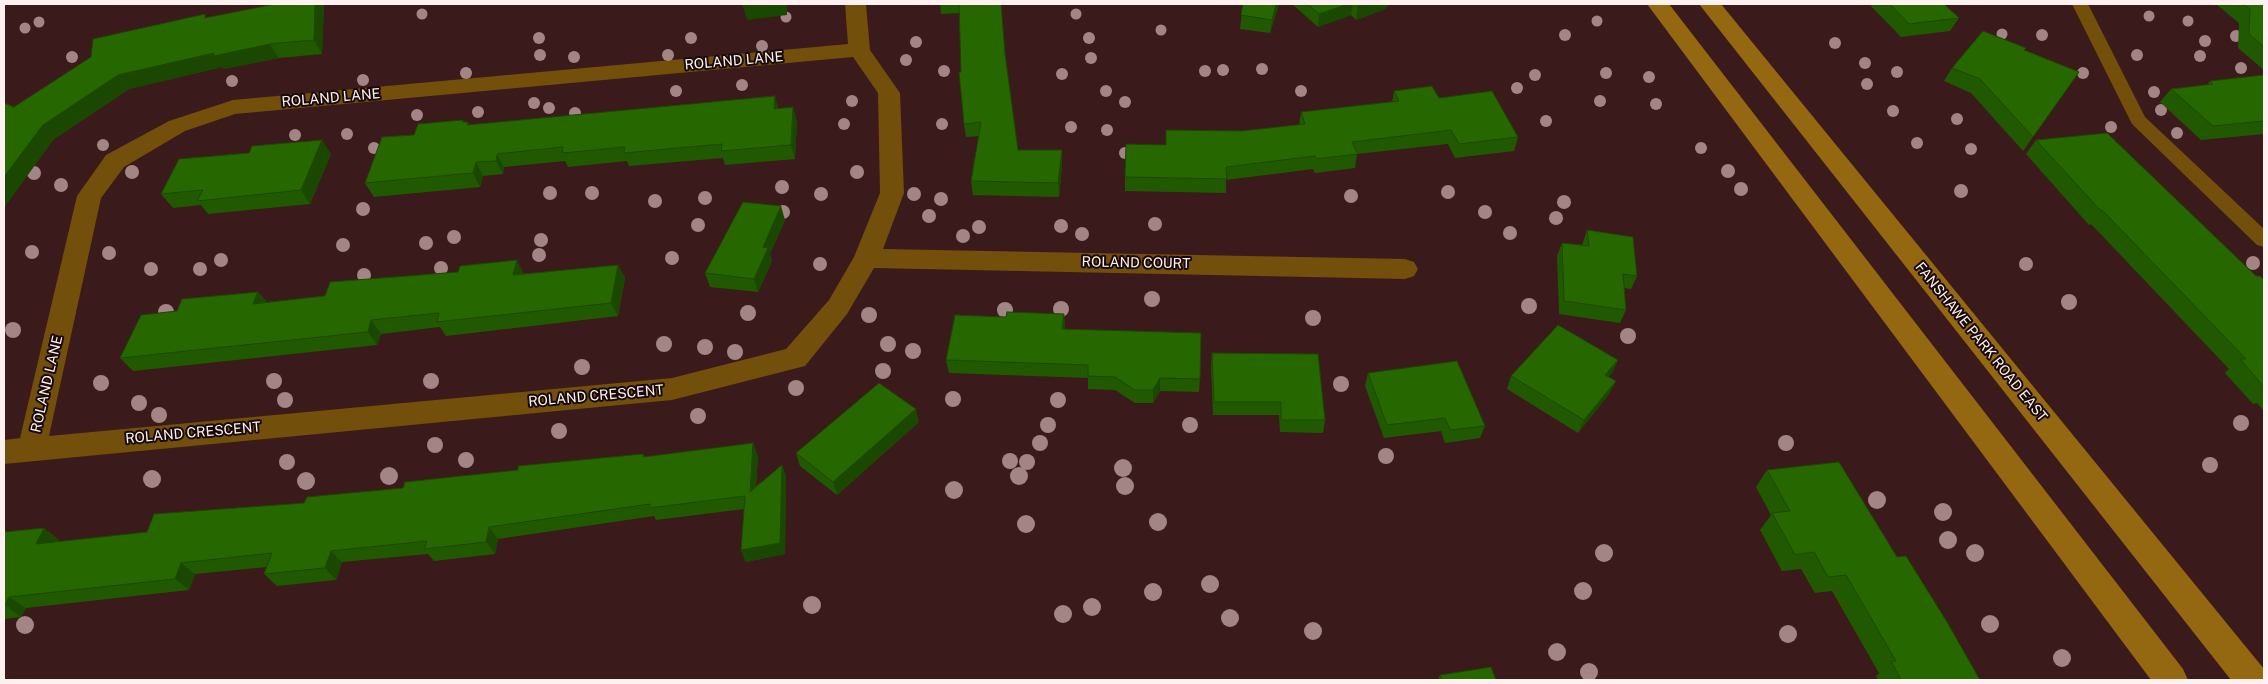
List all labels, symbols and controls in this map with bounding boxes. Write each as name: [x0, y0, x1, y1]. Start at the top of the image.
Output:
street label: ROLAND LANE: [684, 48, 784, 74]
street label: ROLAND LANE: [281, 85, 381, 111]
street label: ROLAND COURT: [1082, 254, 1190, 272]
street label: FANSHAWE PARK ROAD EAST: [1911, 259, 2051, 425]
street label: ROLAND LANE: [28, 334, 66, 434]
street label: ROLAND CRESCENT: [528, 382, 664, 410]
street label: ROLAND CRESCENT: [125, 419, 261, 447]

